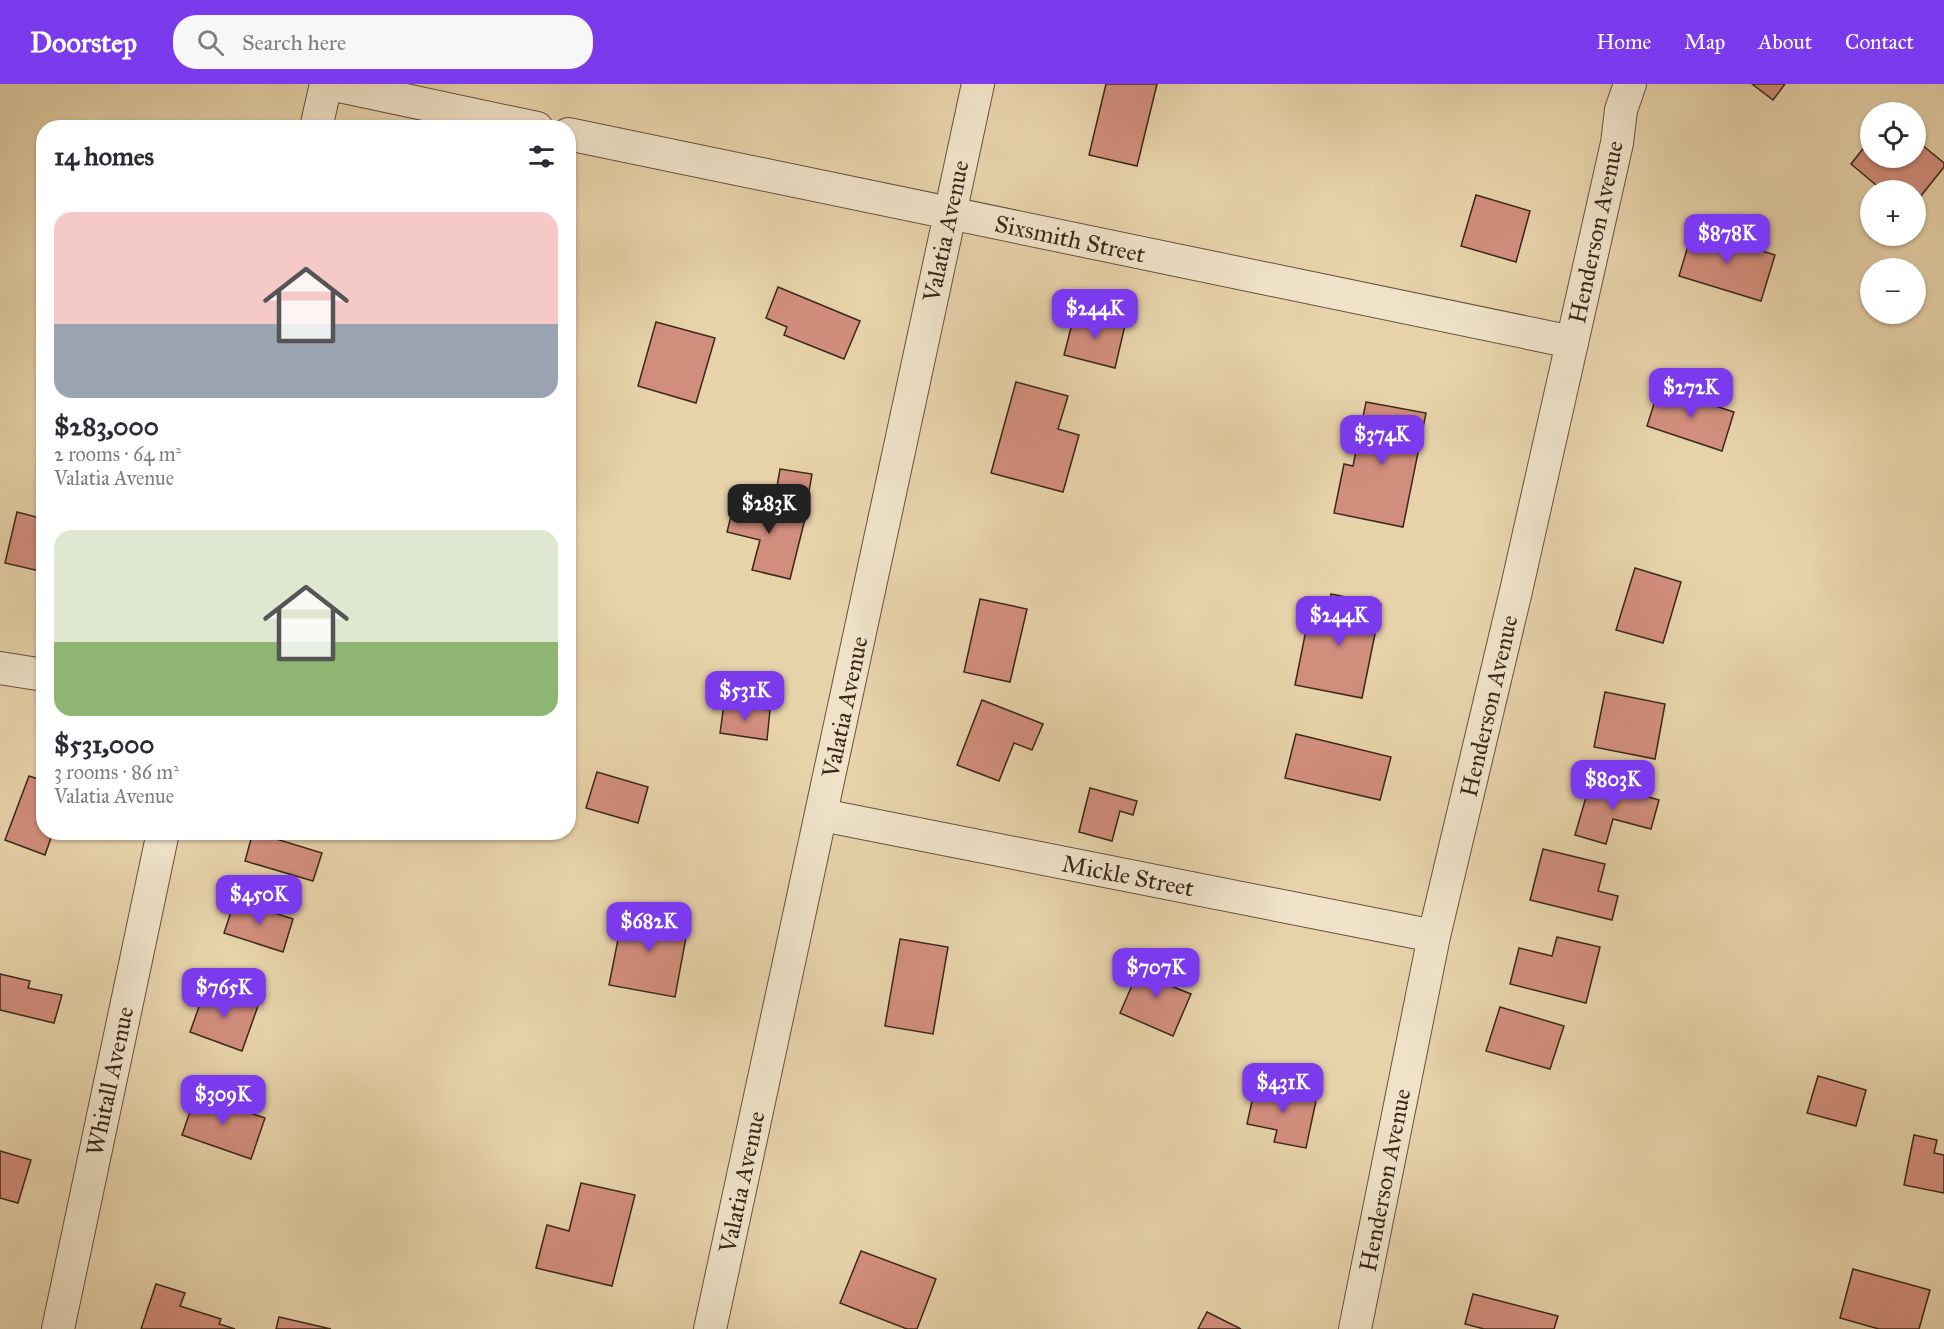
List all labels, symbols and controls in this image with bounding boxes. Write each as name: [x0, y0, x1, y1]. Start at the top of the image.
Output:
search box: [173, 15, 593, 69]
text: Doorstep: [30, 25, 137, 60]
icon: search: [194, 26, 227, 59]
text: Search here: [242, 29, 346, 56]
text: Home: [1596, 29, 1651, 55]
text: Map: [1684, 29, 1725, 55]
text: About: [1758, 29, 1812, 55]
text: Contact: [1845, 29, 1914, 55]
map controls: [1860, 102, 1926, 324]
button: locate: [1860, 102, 1926, 168]
street label: Henderson Avenue: [1562, 138, 1630, 326]
text: 14 homes: [54, 140, 154, 172]
icon: filters: [525, 140, 558, 173]
street label: Valatia Avenue: [916, 157, 976, 306]
button: +: [1860, 180, 1926, 246]
street label: Sixsmith Street: [992, 208, 1148, 270]
pin: $878K: [1685, 214, 1769, 265]
text: $878K: [1698, 221, 1756, 245]
icon: home: [252, 251, 360, 359]
button: −: [1860, 258, 1926, 324]
pin: $244K: [1053, 289, 1137, 340]
text: $244K: [1066, 296, 1124, 320]
pin: $272K: [1649, 368, 1733, 419]
text: $272K: [1663, 375, 1719, 399]
text: $283,000: [54, 410, 159, 442]
pin: $374K: [1340, 415, 1424, 466]
text: $374K: [1354, 422, 1410, 446]
text: 2 rooms · 64 m²: [54, 442, 181, 466]
text: Valatia Avenue: [54, 466, 174, 490]
pin: $283K: [727, 484, 811, 535]
text: $283K: [742, 491, 796, 515]
icon: home: [252, 569, 360, 677]
pin: $244K: [1297, 596, 1381, 647]
text: $244K: [1310, 603, 1368, 627]
street label: Henderson Avenue: [1453, 612, 1525, 800]
street label: Valatia Avenue: [815, 633, 875, 782]
pin: $531K: [703, 671, 787, 722]
text: $531K: [719, 678, 771, 702]
text: $531,000: [54, 728, 154, 760]
text: 3 rooms · 86 m²: [54, 760, 179, 784]
pin: $803K: [1571, 760, 1655, 811]
text: $803K: [1585, 767, 1641, 791]
text: Valatia Avenue: [54, 784, 174, 808]
street label: Mickle Street: [1060, 849, 1197, 904]
pin: $450K: [217, 875, 301, 926]
text: $450K: [230, 882, 288, 906]
pin: $682K: [607, 902, 691, 953]
text: $682K: [621, 909, 677, 933]
pin: $707K: [1114, 948, 1198, 999]
text: $707K: [1126, 955, 1186, 979]
pin: $765K: [182, 968, 266, 1019]
text: $765K: [196, 975, 252, 999]
street label: Whitall Avenue: [80, 1004, 140, 1158]
pin: $431K: [1241, 1063, 1325, 1114]
text: $431K: [1256, 1070, 1310, 1094]
pin: $309K: [181, 1075, 265, 1126]
text: $309K: [195, 1082, 251, 1106]
street label: Henderson Avenue: [1353, 1086, 1417, 1274]
street label: Valatia Avenue: [712, 1108, 772, 1257]

